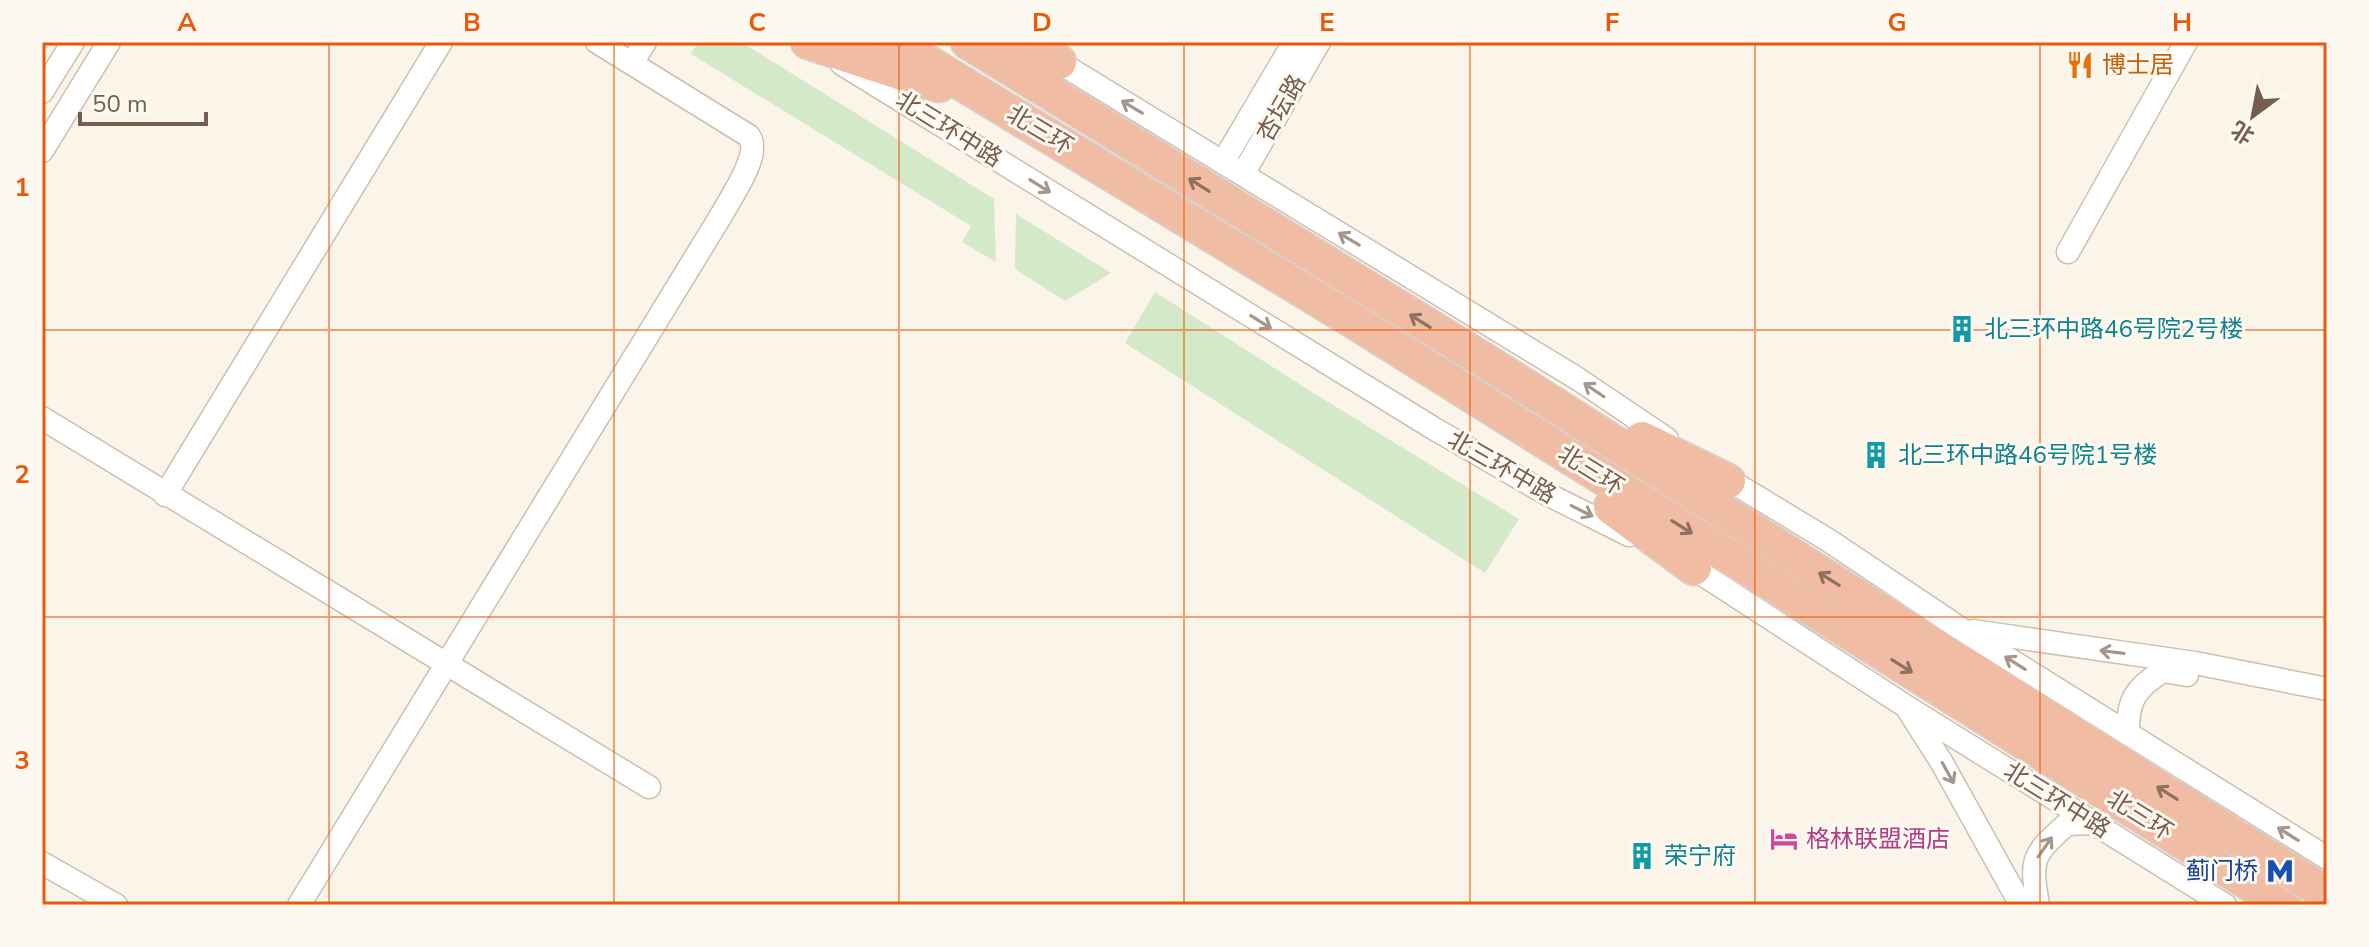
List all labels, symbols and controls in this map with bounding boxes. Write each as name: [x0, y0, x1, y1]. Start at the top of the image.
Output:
text: A: [177, 5, 197, 40]
text: B: [463, 5, 481, 40]
text: C: [748, 5, 766, 40]
text: D: [1032, 5, 1052, 40]
text: E: [1319, 5, 1335, 40]
text: F: [1605, 5, 1619, 40]
text: G: [1887, 5, 1907, 40]
text: H: [2172, 5, 2192, 40]
place label: 博士居: [2102, 49, 2174, 81]
restaurant icon: 博士居: [2065, 50, 2095, 80]
street label: 杏坛路: [1249, 69, 1313, 147]
scale bar: [80, 76, 206, 126]
north arrow: [2213, 76, 2293, 156]
street label: 北三环中路: [890, 84, 1008, 174]
text: 50 m: [92, 88, 148, 120]
street label: 北三环: [1001, 98, 1079, 162]
one-way arrow: [1121, 99, 1144, 115]
text: 北: [2226, 114, 2260, 151]
text: 1: [14, 170, 30, 205]
one-way arrow: [1188, 176, 1211, 192]
one-way arrow: [1028, 178, 1051, 194]
one-way arrow: [1338, 231, 1360, 248]
one-way arrow: [1410, 313, 1432, 330]
place label: 北三环中路46号院2号楼: [1984, 313, 2243, 345]
one-way arrow: [1250, 314, 1272, 330]
building icon: 北三环中路46号院2号楼: [1947, 314, 1977, 344]
one-way arrow: [1583, 382, 1606, 398]
street label: 北三环中路: [1442, 423, 1562, 511]
street label: 北三环: [1552, 437, 1630, 503]
place label: 北三环中路46号院1号楼: [1898, 439, 2157, 471]
building icon: 北三环中路46号院1号楼: [1861, 440, 1891, 470]
text: 2: [14, 457, 30, 492]
one-way arrow: [1569, 504, 1593, 520]
one-way arrow: [1670, 520, 1693, 536]
one-way arrow: [1818, 571, 1841, 587]
one-way arrow: [2100, 644, 2125, 659]
one-way arrow: [2004, 654, 2026, 671]
one-way arrow: [1890, 658, 1913, 674]
text: 3: [14, 743, 30, 778]
street label: 北三环中路: [1998, 755, 2116, 845]
one-way arrow: [1940, 761, 1956, 784]
street label: 北三环: [2101, 782, 2179, 848]
one-way arrow: [2156, 785, 2179, 801]
place label: 格林联盟酒店: [1806, 823, 1950, 855]
hotel icon: 格林联盟酒店: [1769, 824, 1799, 854]
one-way arrow: [2277, 825, 2300, 841]
one-way arrow: [2036, 837, 2053, 859]
place label: 荣宁府: [1664, 840, 1736, 872]
building icon: 荣宁府: [1627, 841, 1657, 871]
place label: 蓟门桥: [2186, 855, 2258, 887]
metro station icon: 蓟门桥: [2265, 856, 2295, 886]

